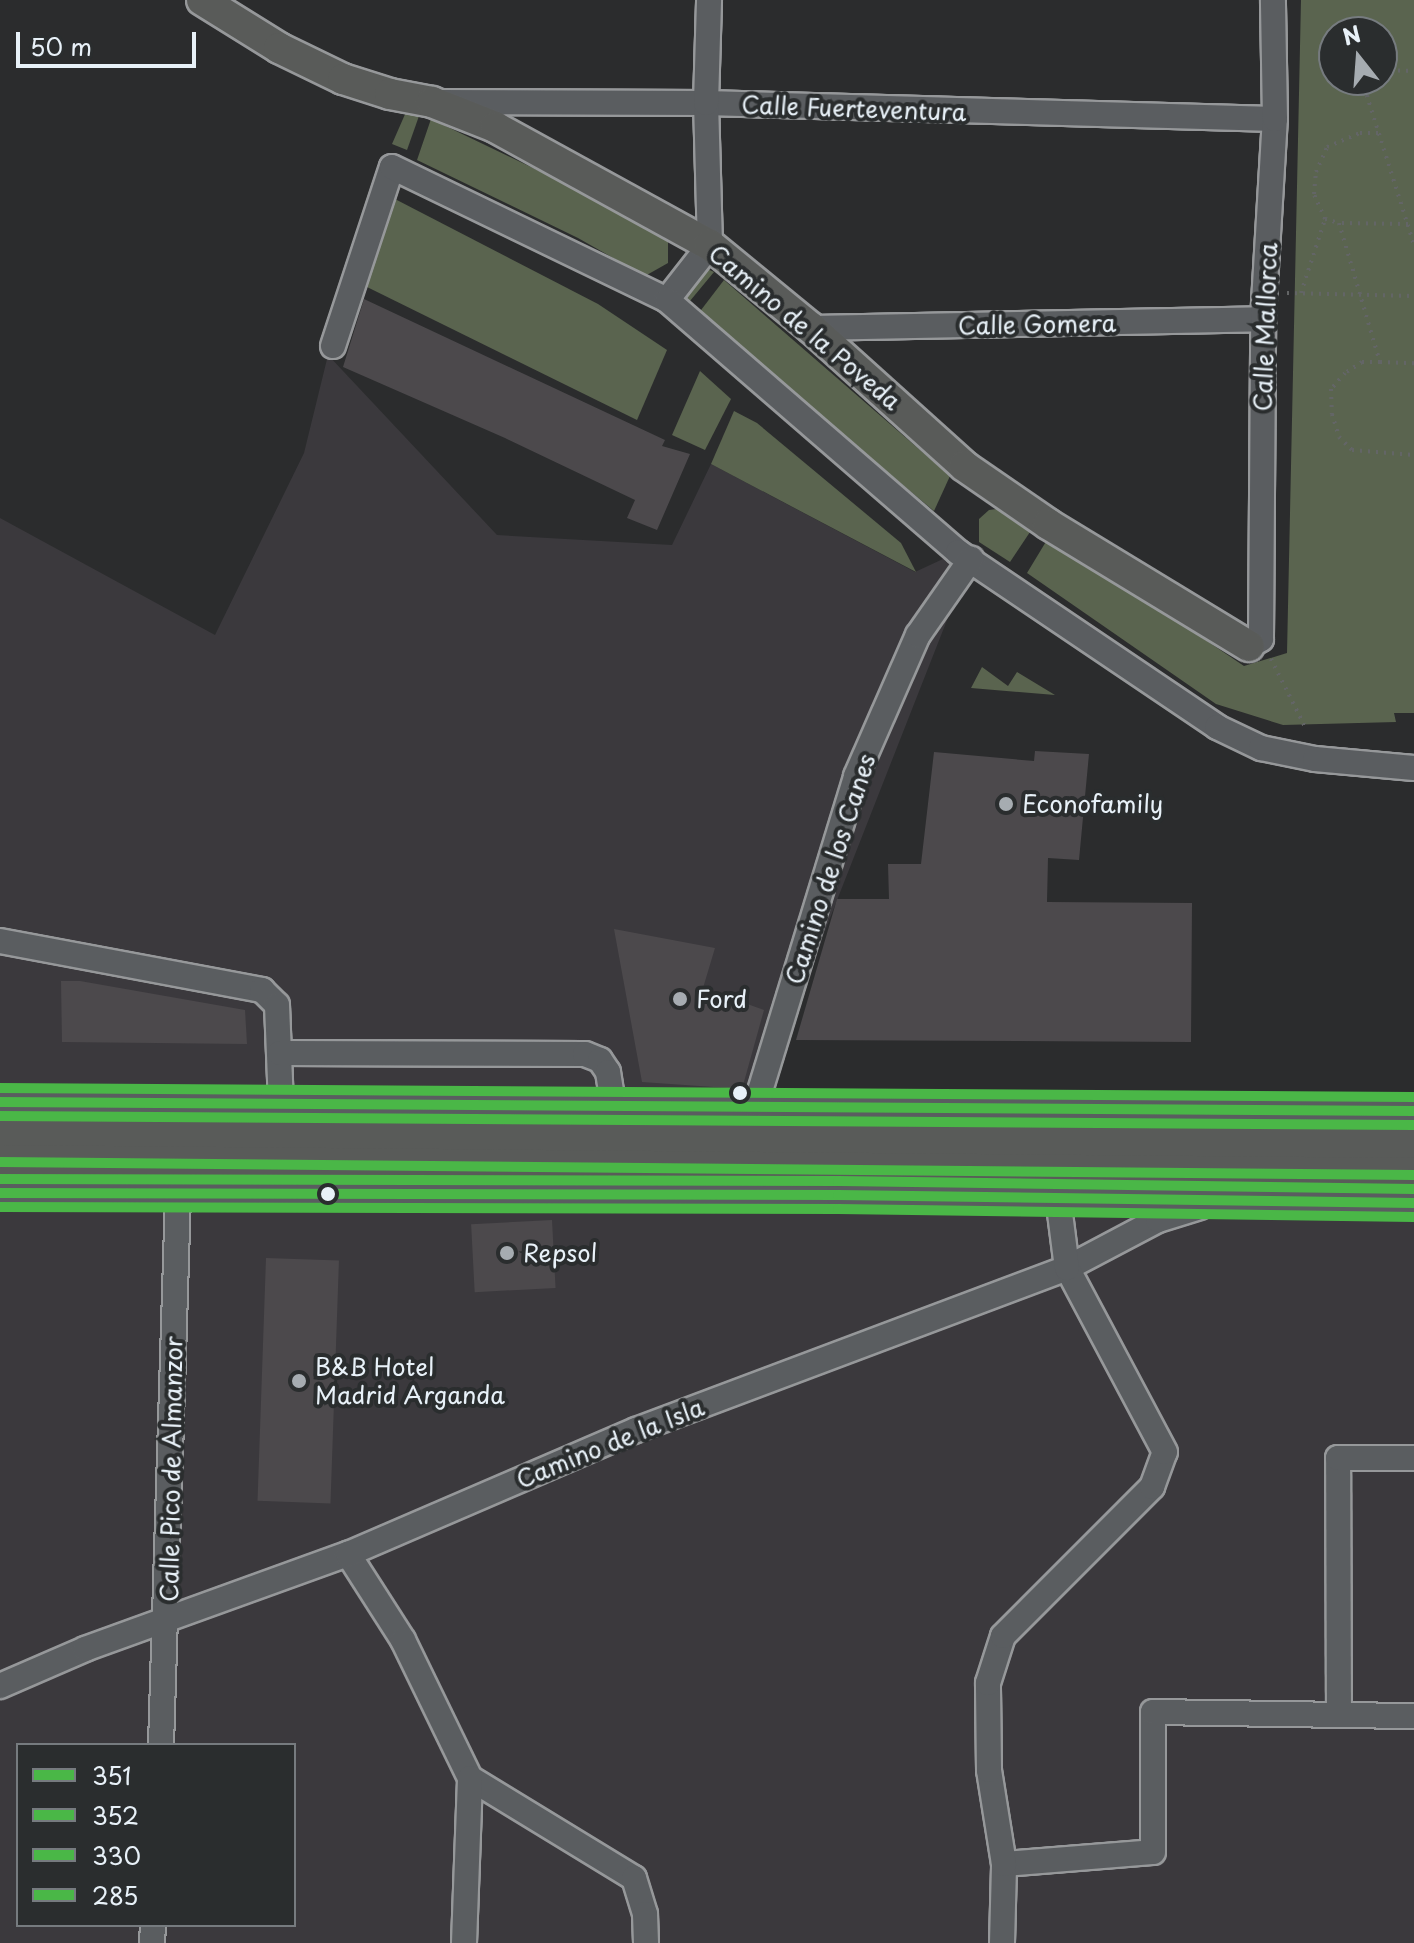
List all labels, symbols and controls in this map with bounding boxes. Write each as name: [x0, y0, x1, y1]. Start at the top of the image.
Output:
scale bar: [20, 16, 200, 66]
north arrow: [1318, 16, 1398, 96]
text: N: [1338, 16, 1365, 53]
text: 50 m: [30, 28, 92, 64]
street label: Calle Fuerteventura: [740, 90, 968, 126]
street label: Camino de la Poveda: [703, 239, 907, 415]
street label: Calle Mallorca: [1248, 242, 1282, 412]
street label: Calle Gomera: [957, 308, 1117, 340]
street label: Camino de los Canes: [779, 750, 881, 988]
place label: Econofamily: [1022, 790, 1163, 818]
marker: Econofamily: [997, 795, 1015, 813]
place label: Ford: [696, 985, 747, 1013]
marker: Ford: [671, 990, 689, 1008]
unlabelled marker: [732, 1085, 748, 1101]
unlabelled marker: [320, 1186, 336, 1202]
place label: Repsol: [523, 1239, 597, 1267]
marker: Repsol: [498, 1244, 516, 1262]
street label: Calle Pico de Almanzor: [154, 1335, 188, 1603]
place label: B&B Hotel Madrid Arganda: [315, 1353, 506, 1409]
marker: B&B Hotel Madrid Arganda: [290, 1372, 308, 1390]
street label: Camino de la Isla: [512, 1392, 708, 1494]
legend: [16, 1743, 296, 1927]
text: 351: [92, 1757, 131, 1793]
text: 352: [92, 1797, 139, 1833]
text: 330: [92, 1837, 141, 1873]
text: 285: [92, 1877, 139, 1913]

